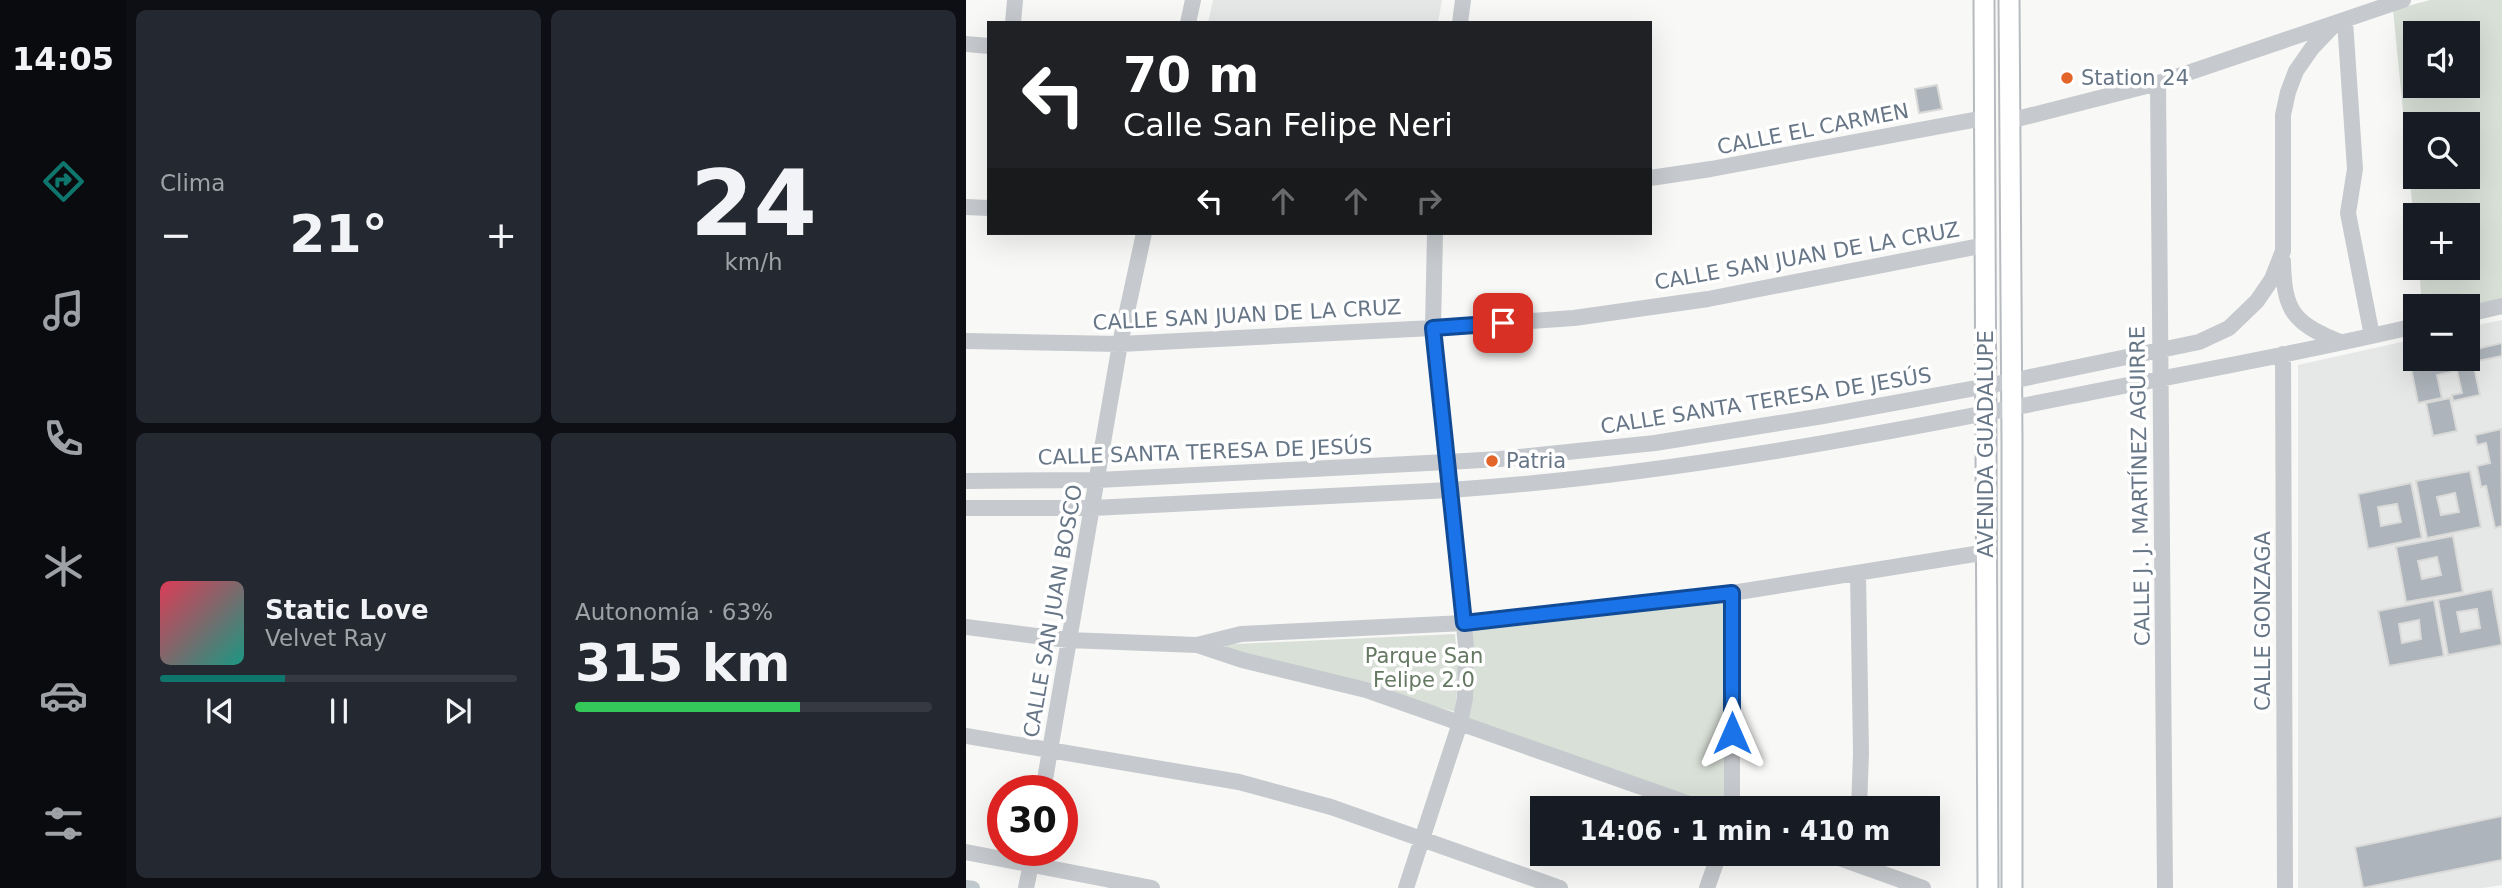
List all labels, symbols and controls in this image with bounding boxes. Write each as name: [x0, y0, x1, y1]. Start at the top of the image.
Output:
map controls: [2403, 21, 2480, 371]
button: sound: [2403, 21, 2480, 98]
text: 14:05: [12, 40, 114, 78]
text: 70 m: [1123, 47, 1259, 104]
icon: left: [1008, 49, 1099, 140]
place label: Station 24: [2081, 66, 2189, 90]
marker: Station 24: [2059, 70, 2075, 86]
street label: CALLE EL CARMEN: [1715, 99, 1911, 159]
text: Calle San Felipe Neri: [1123, 106, 1453, 144]
button: search: [2403, 112, 2480, 189]
text: 24: [690, 151, 817, 256]
icon: directions: [39, 157, 88, 206]
text: Clima: [160, 170, 225, 196]
icon: left: [1191, 182, 1229, 220]
icon: ahead: [1264, 182, 1302, 220]
icon: ahead: [1337, 182, 1375, 220]
icon: right: [1410, 182, 1448, 220]
button: +: [2403, 203, 2480, 280]
text: 21°: [289, 204, 388, 264]
text: −: [160, 213, 192, 257]
text: +: [485, 213, 517, 257]
street label: CALLE SAN JUAN DE LA CRUZ: [1653, 217, 1961, 295]
text: km/h: [724, 249, 783, 275]
icon: music: [39, 286, 88, 335]
pin: [1473, 293, 1533, 353]
button: −: [2403, 294, 2480, 371]
street label: CALLE SAN JUAN DE LA CRUZ: [1092, 295, 1402, 335]
icon: arrive: [1484, 304, 1522, 342]
street label: CALLE J. J. MARTÍNEZ AGUIRRE: [2124, 326, 2155, 646]
street label: AVENIDA GUADALUPE: [1974, 330, 1998, 558]
street label: CALLE SANTA TERESA DE JESÚS: [1599, 362, 1933, 439]
icon: phone: [39, 414, 88, 463]
street label: CALLE SANTA TERESA DE JESÚS: [1037, 433, 1373, 470]
place label: Patria: [1506, 449, 1566, 473]
marker: Patria: [1484, 453, 1500, 469]
street label: CALLE SAN JUAN BOSCO: [1019, 483, 1087, 739]
street label: CALLE GONZAGA: [2251, 530, 2275, 711]
icon: climate: [39, 542, 88, 591]
text: Static Love: [265, 595, 429, 625]
text: Autonomía · 63%: [575, 599, 773, 625]
text: Velvet Ray: [265, 625, 387, 651]
text: 315 km: [575, 633, 790, 693]
park label: Parque San Felipe 2.0: [1365, 644, 1483, 692]
icon: car: [39, 671, 88, 720]
icon: previous: [201, 692, 239, 730]
icon: pause: [320, 692, 358, 730]
icon: next: [439, 692, 477, 730]
position arrow: [1695, 696, 1769, 770]
speed limit sign: 30: [987, 775, 1078, 866]
icon: filters: [39, 799, 88, 848]
text: 14:06 · 1 min · 410 m: [1580, 816, 1890, 846]

